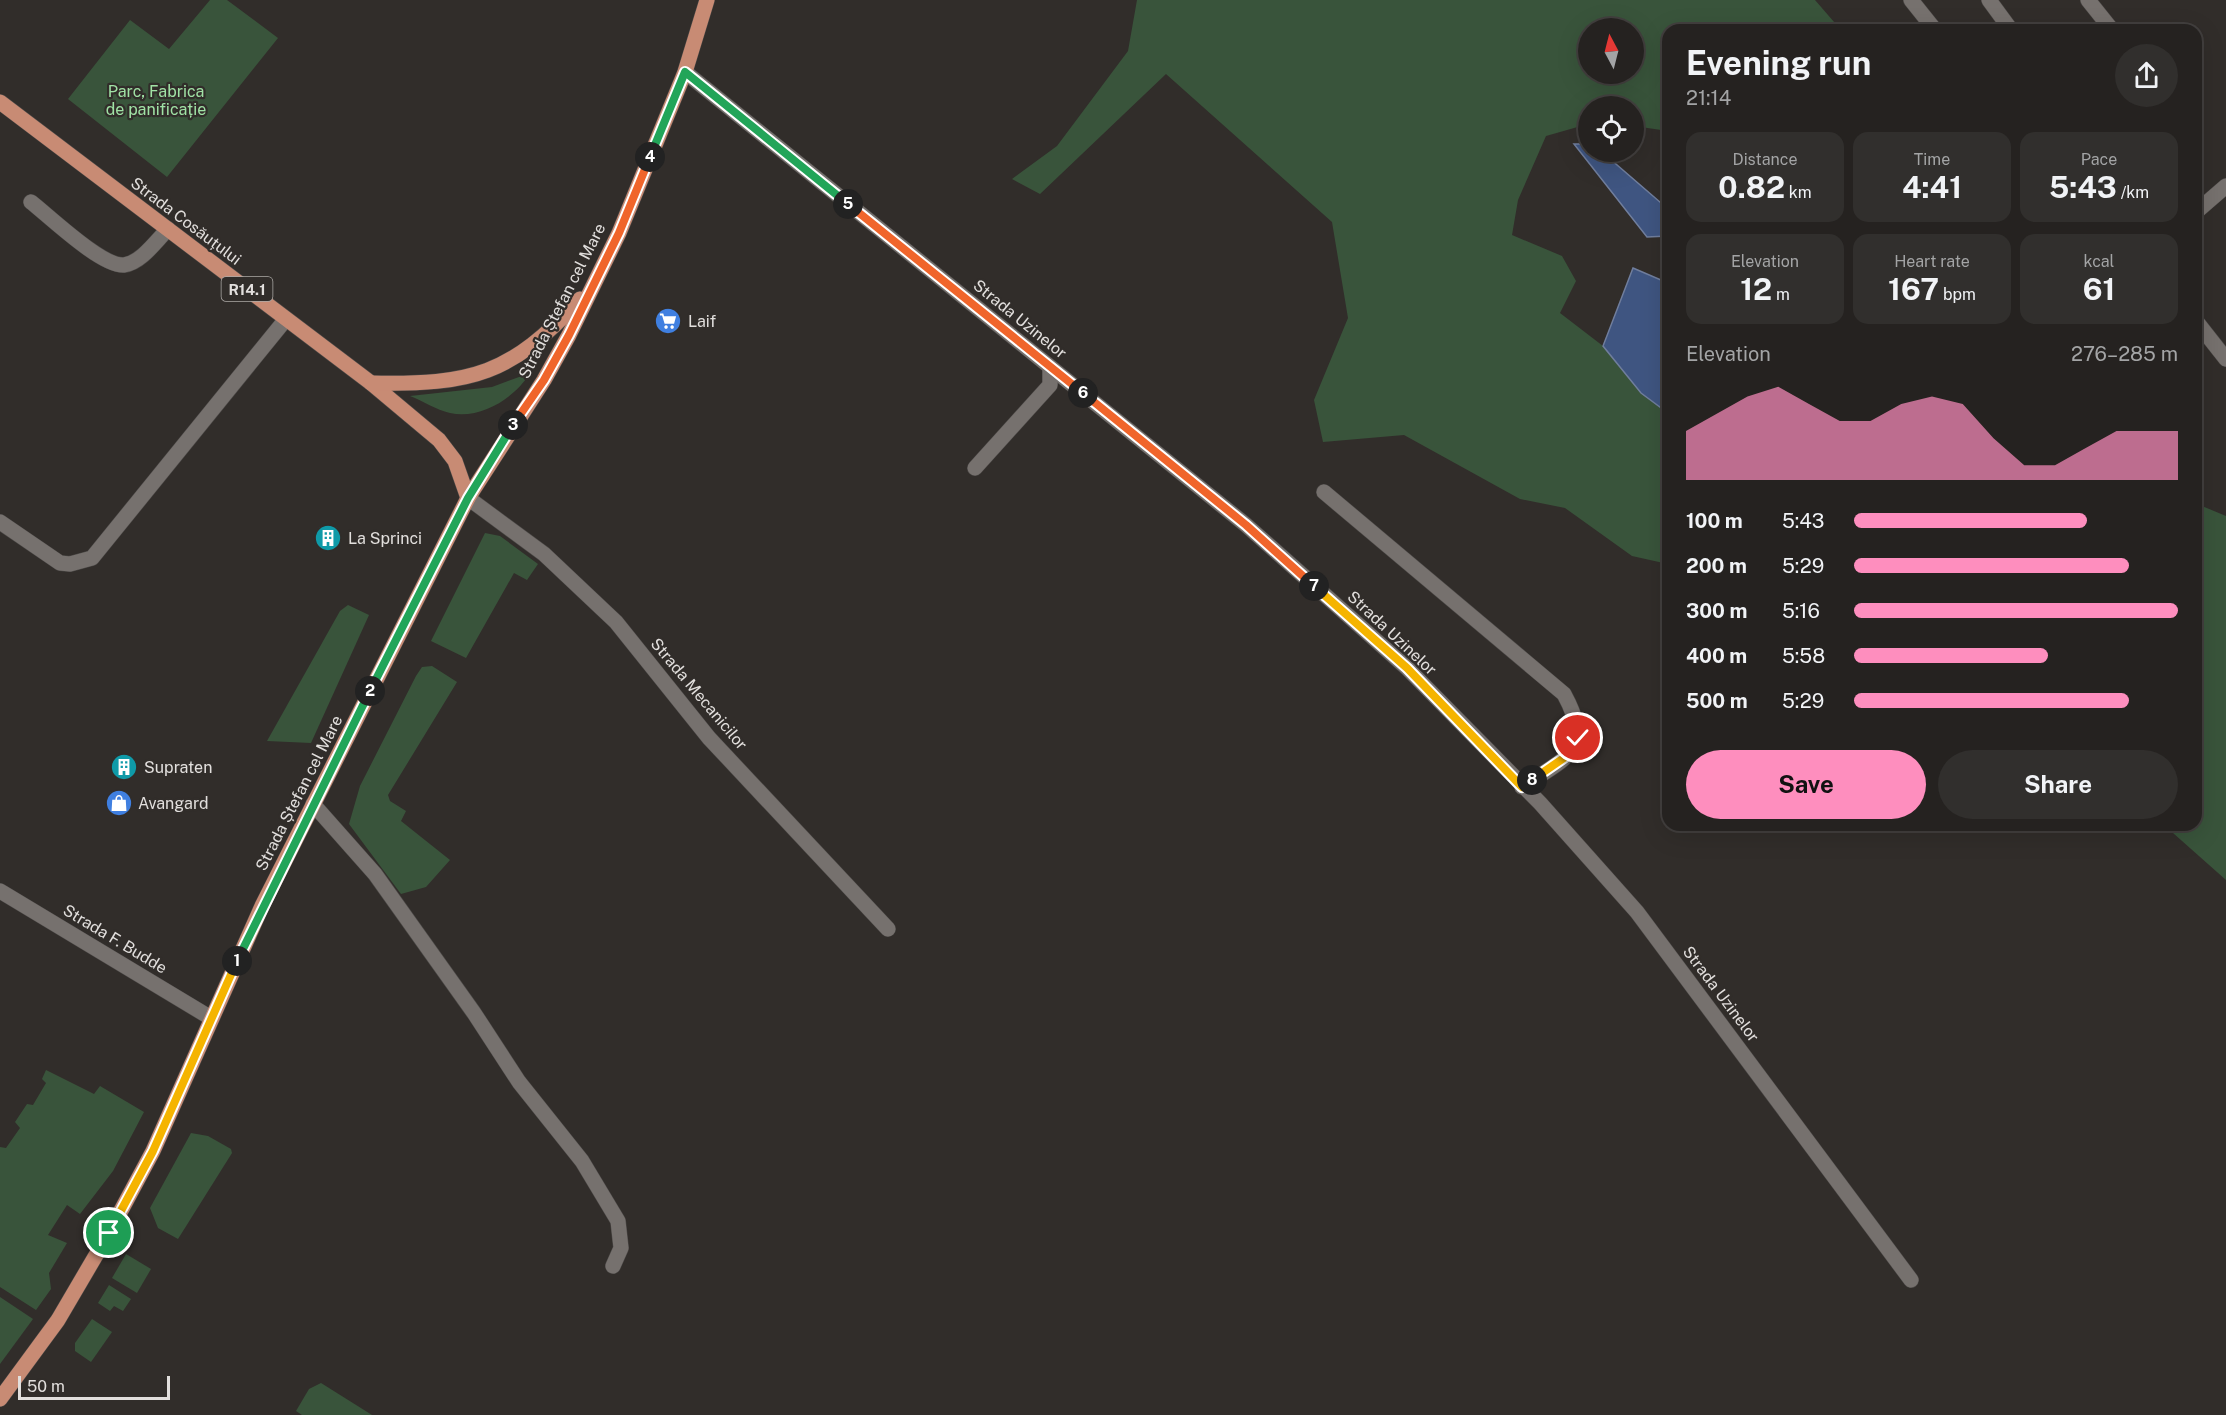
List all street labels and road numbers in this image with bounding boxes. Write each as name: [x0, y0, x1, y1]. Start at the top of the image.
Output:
street label: Strada Cosăuțului: [127, 173, 245, 269]
street label: Strada Ștefan cel Mare: [515, 220, 609, 382]
street label: Strada Uzinelor: [969, 276, 1071, 362]
road number: R14.1: [222, 277, 272, 301]
street label: Strada Uzinelor: [1344, 587, 1440, 679]
street label: Strada Mecanicilor: [647, 634, 751, 754]
street label: Strada Ștefan cel Mare: [252, 712, 346, 874]
street label: Strada F. Budde: [60, 901, 170, 977]
street label: Strada Uzinelor: [1679, 942, 1763, 1046]

